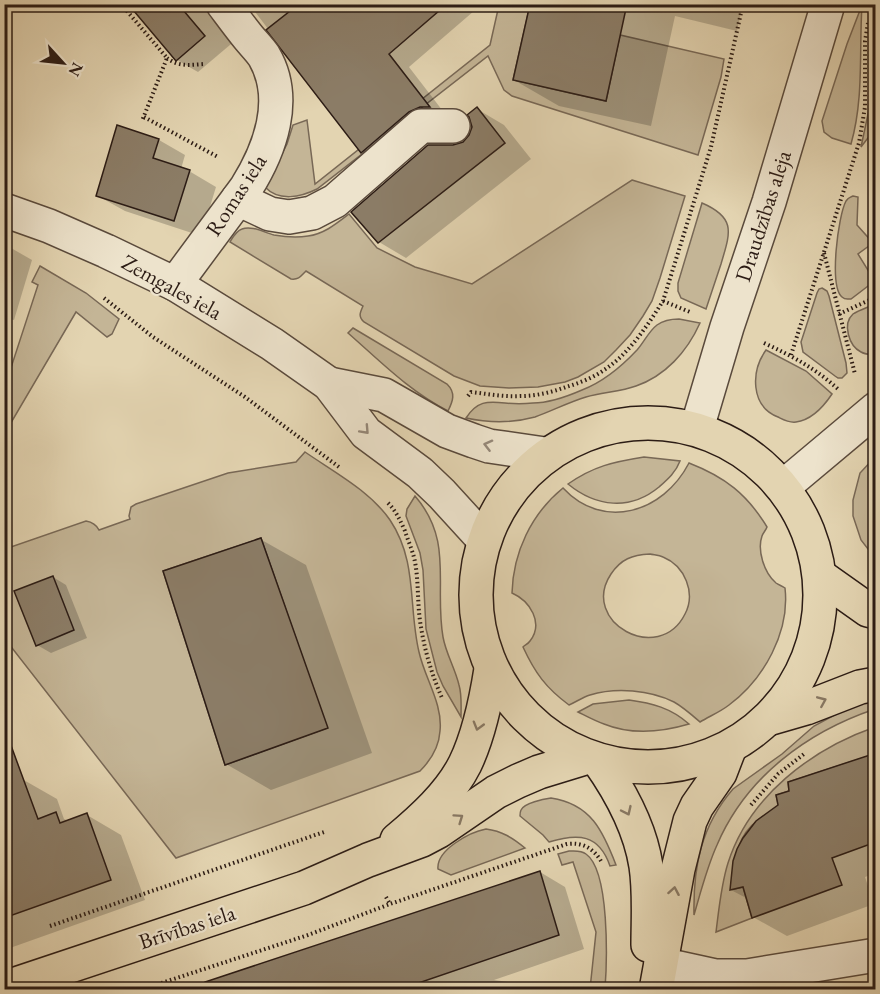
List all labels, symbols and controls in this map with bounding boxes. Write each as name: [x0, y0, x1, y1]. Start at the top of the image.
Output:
north arrow: [33, 33, 93, 93]
text: N: [64, 59, 88, 80]
street label: Draudzības aleja: [728, 146, 798, 285]
street label: Romas iela: [199, 148, 273, 241]
street label: Zemgales iela: [117, 247, 228, 327]
one-way arrow: [358, 424, 369, 434]
one-way arrow: [483, 439, 493, 452]
one-way arrow: [815, 696, 826, 708]
one-way arrow: [473, 720, 485, 731]
one-way arrow: [620, 804, 632, 815]
one-way arrow: [452, 814, 463, 825]
one-way arrow: [667, 886, 680, 896]
street label: Brīvības iela: [135, 898, 239, 956]

